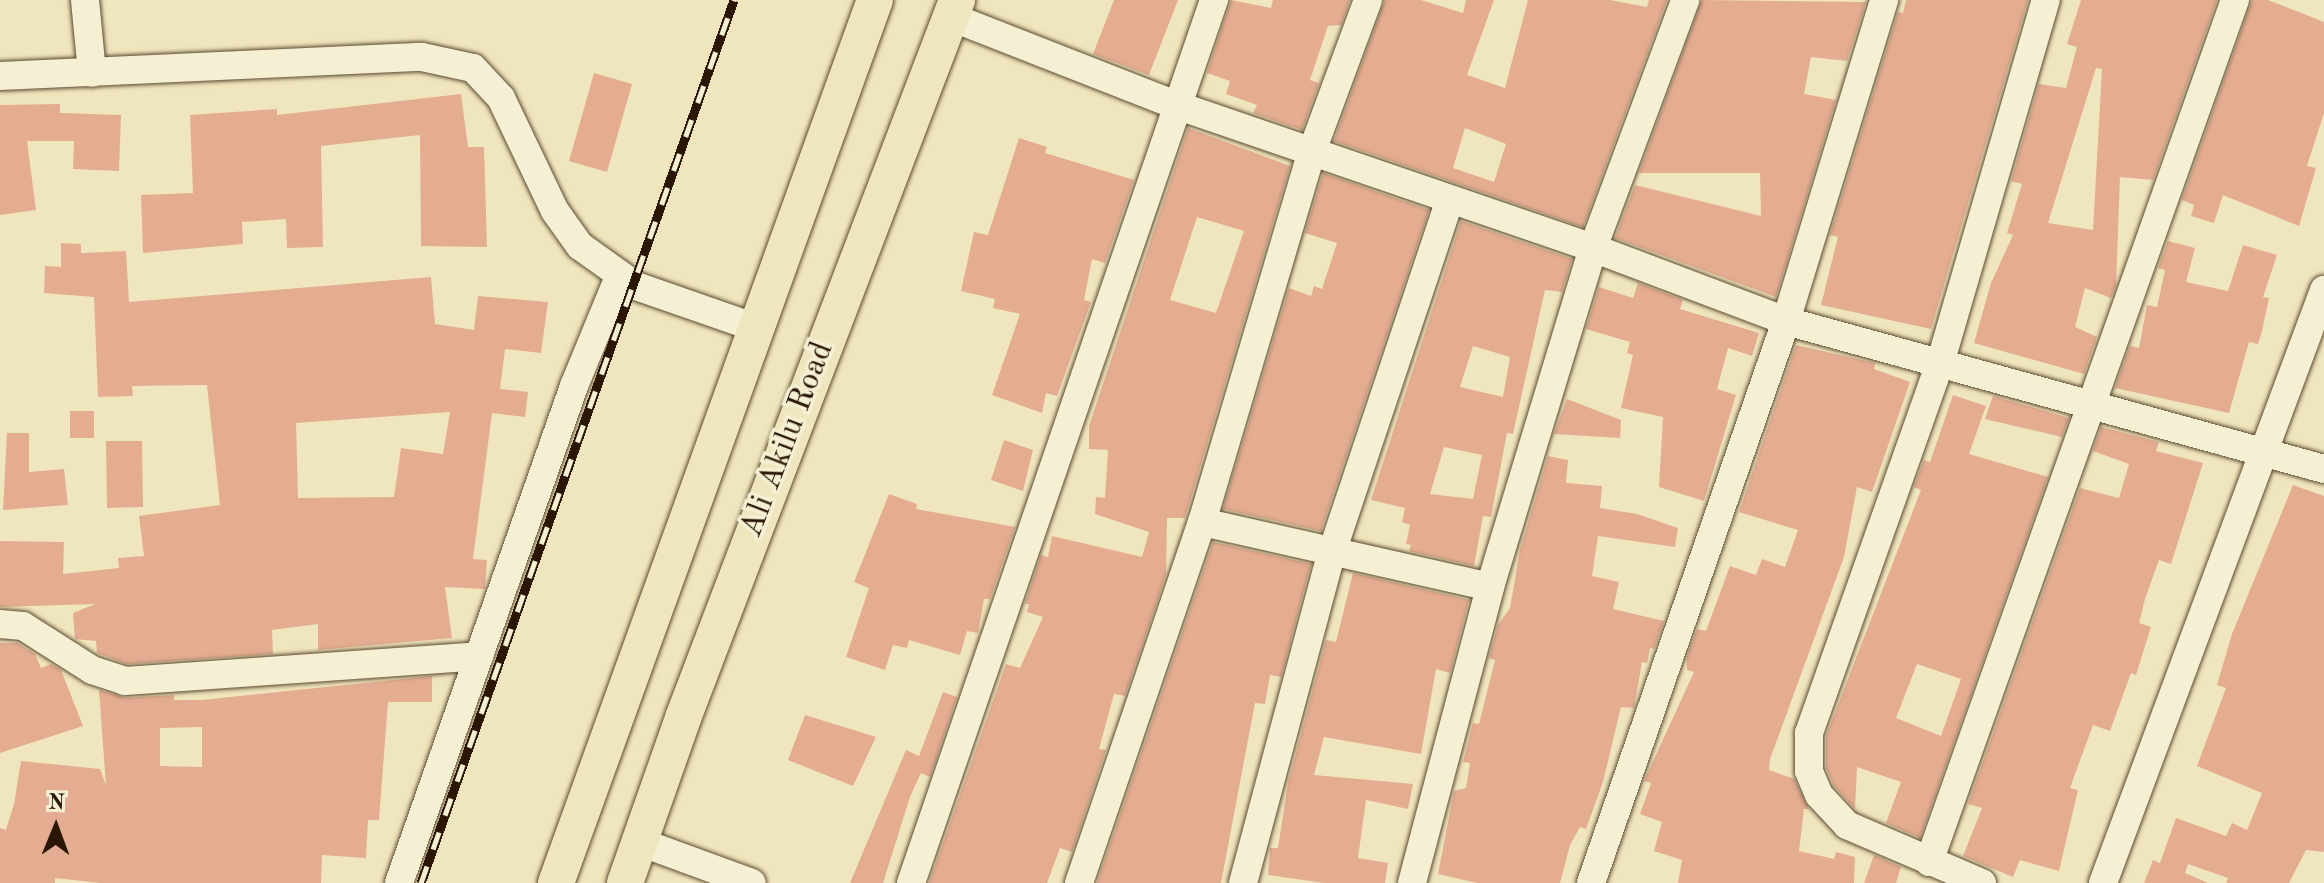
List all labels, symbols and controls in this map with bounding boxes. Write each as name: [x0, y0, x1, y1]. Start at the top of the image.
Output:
street label: Ali Akilu Road: [733, 337, 843, 543]
north arrow: [16, 787, 96, 867]
text: N: [48, 792, 65, 814]

